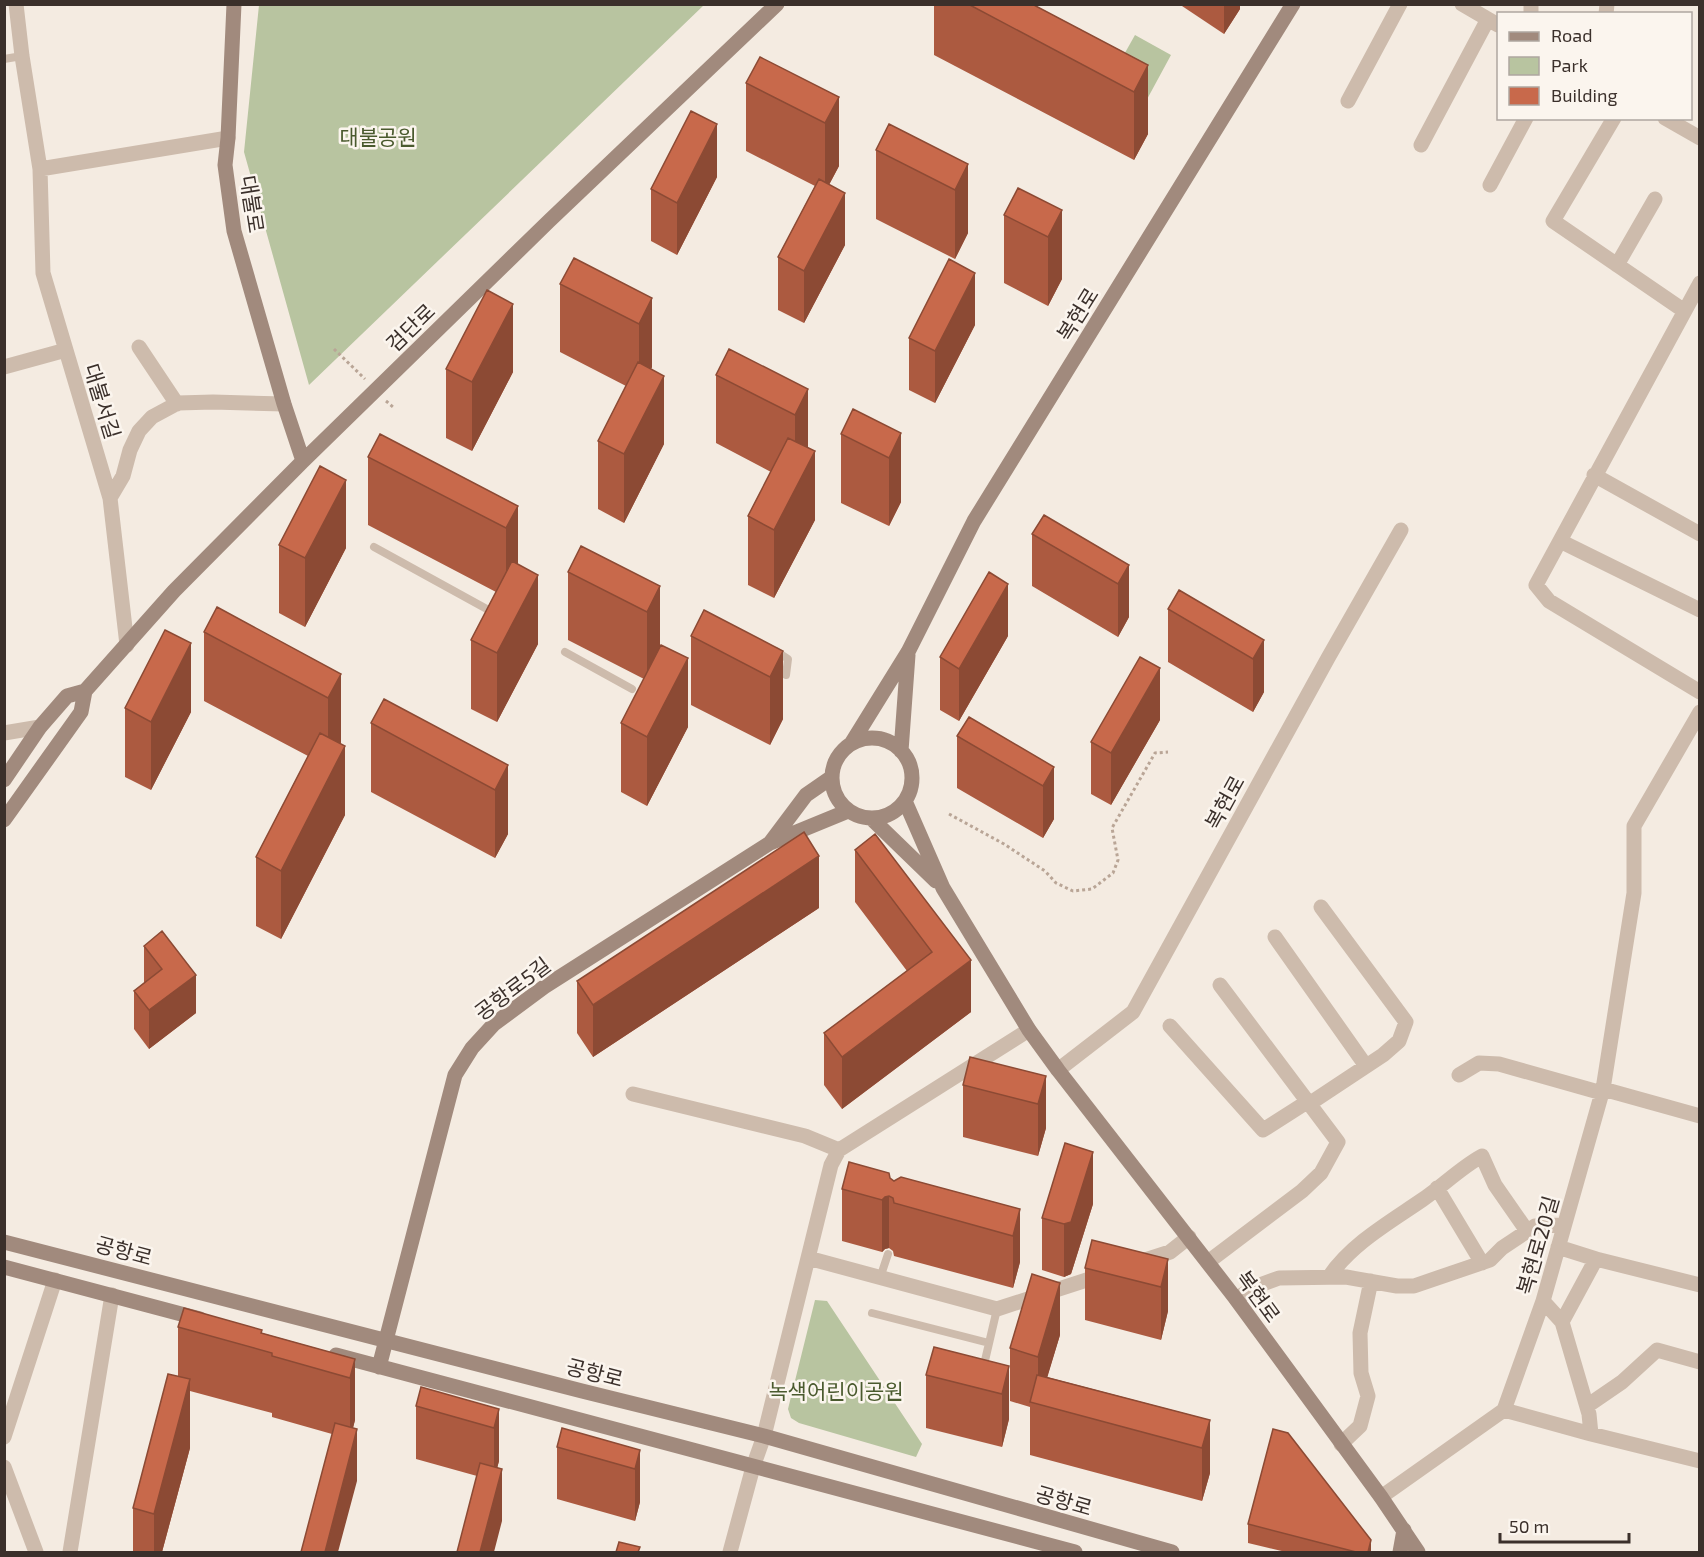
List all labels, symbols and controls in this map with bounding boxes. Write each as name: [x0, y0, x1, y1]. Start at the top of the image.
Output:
legend: [1497, 12, 1692, 120]
text: Road: [1551, 24, 1592, 46]
text: Park: [1551, 54, 1588, 76]
text: Building: [1551, 84, 1618, 106]
park label: 대불공원: [339, 124, 417, 149]
street label: 대불로: [236, 173, 270, 235]
street label: 복현로: [1051, 283, 1103, 345]
street label: 검단로: [380, 298, 440, 356]
street label: 대불서길: [80, 360, 126, 442]
street label: 복현로: [1199, 771, 1249, 833]
street label: 공항로5길: [469, 951, 555, 1025]
street label: 복현로20길: [1511, 1193, 1563, 1297]
street label: 공항로: [93, 1230, 155, 1270]
street label: 복현로: [1232, 1265, 1286, 1327]
street label: 공항로: [564, 1353, 626, 1391]
park label: 녹색어린이공원: [768, 1378, 904, 1403]
street label: 공항로: [1033, 1480, 1095, 1520]
scale bar: [1500, 1506, 1629, 1544]
text: 50 m: [1509, 1515, 1549, 1537]

